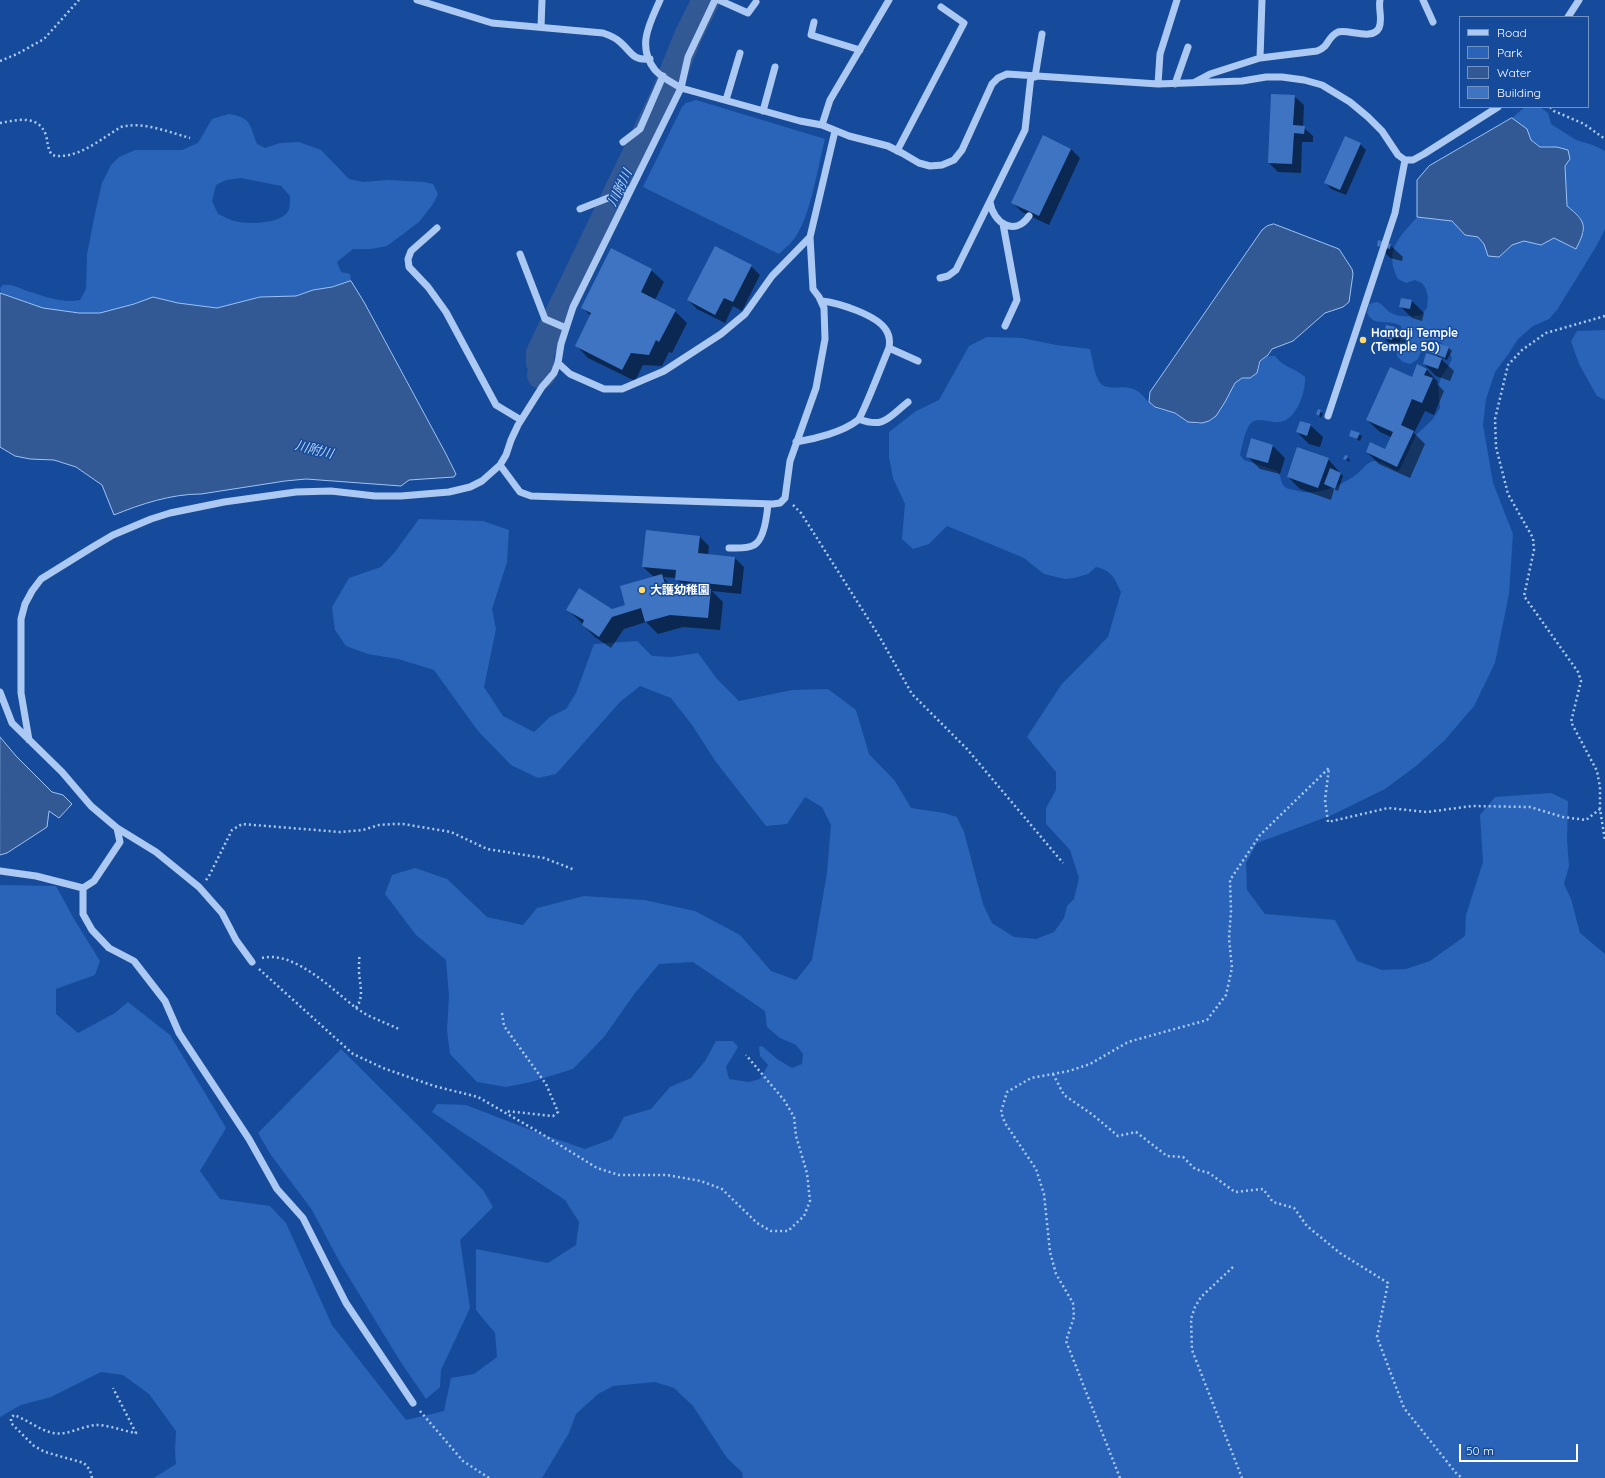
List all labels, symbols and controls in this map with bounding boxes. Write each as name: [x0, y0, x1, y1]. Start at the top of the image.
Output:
legend: [1459, 16, 1589, 108]
text: Road: [1497, 25, 1527, 40]
text: Park: [1497, 45, 1522, 60]
text: Water: [1497, 65, 1531, 80]
text: Building: [1497, 85, 1541, 100]
water label: 川附川: [604, 167, 636, 209]
place label: Hantaji Temple (Temple 50): [1371, 326, 1458, 354]
marker: Hantaji Temple (Temple 50): [1358, 335, 1368, 345]
water label: 川附川: [293, 438, 335, 462]
place label: 大護幼稚園: [650, 583, 710, 597]
marker: 大護幼稚園: [637, 585, 647, 595]
scale bar: [1461, 1436, 1580, 1462]
text: 50 m: [1466, 1443, 1494, 1458]

